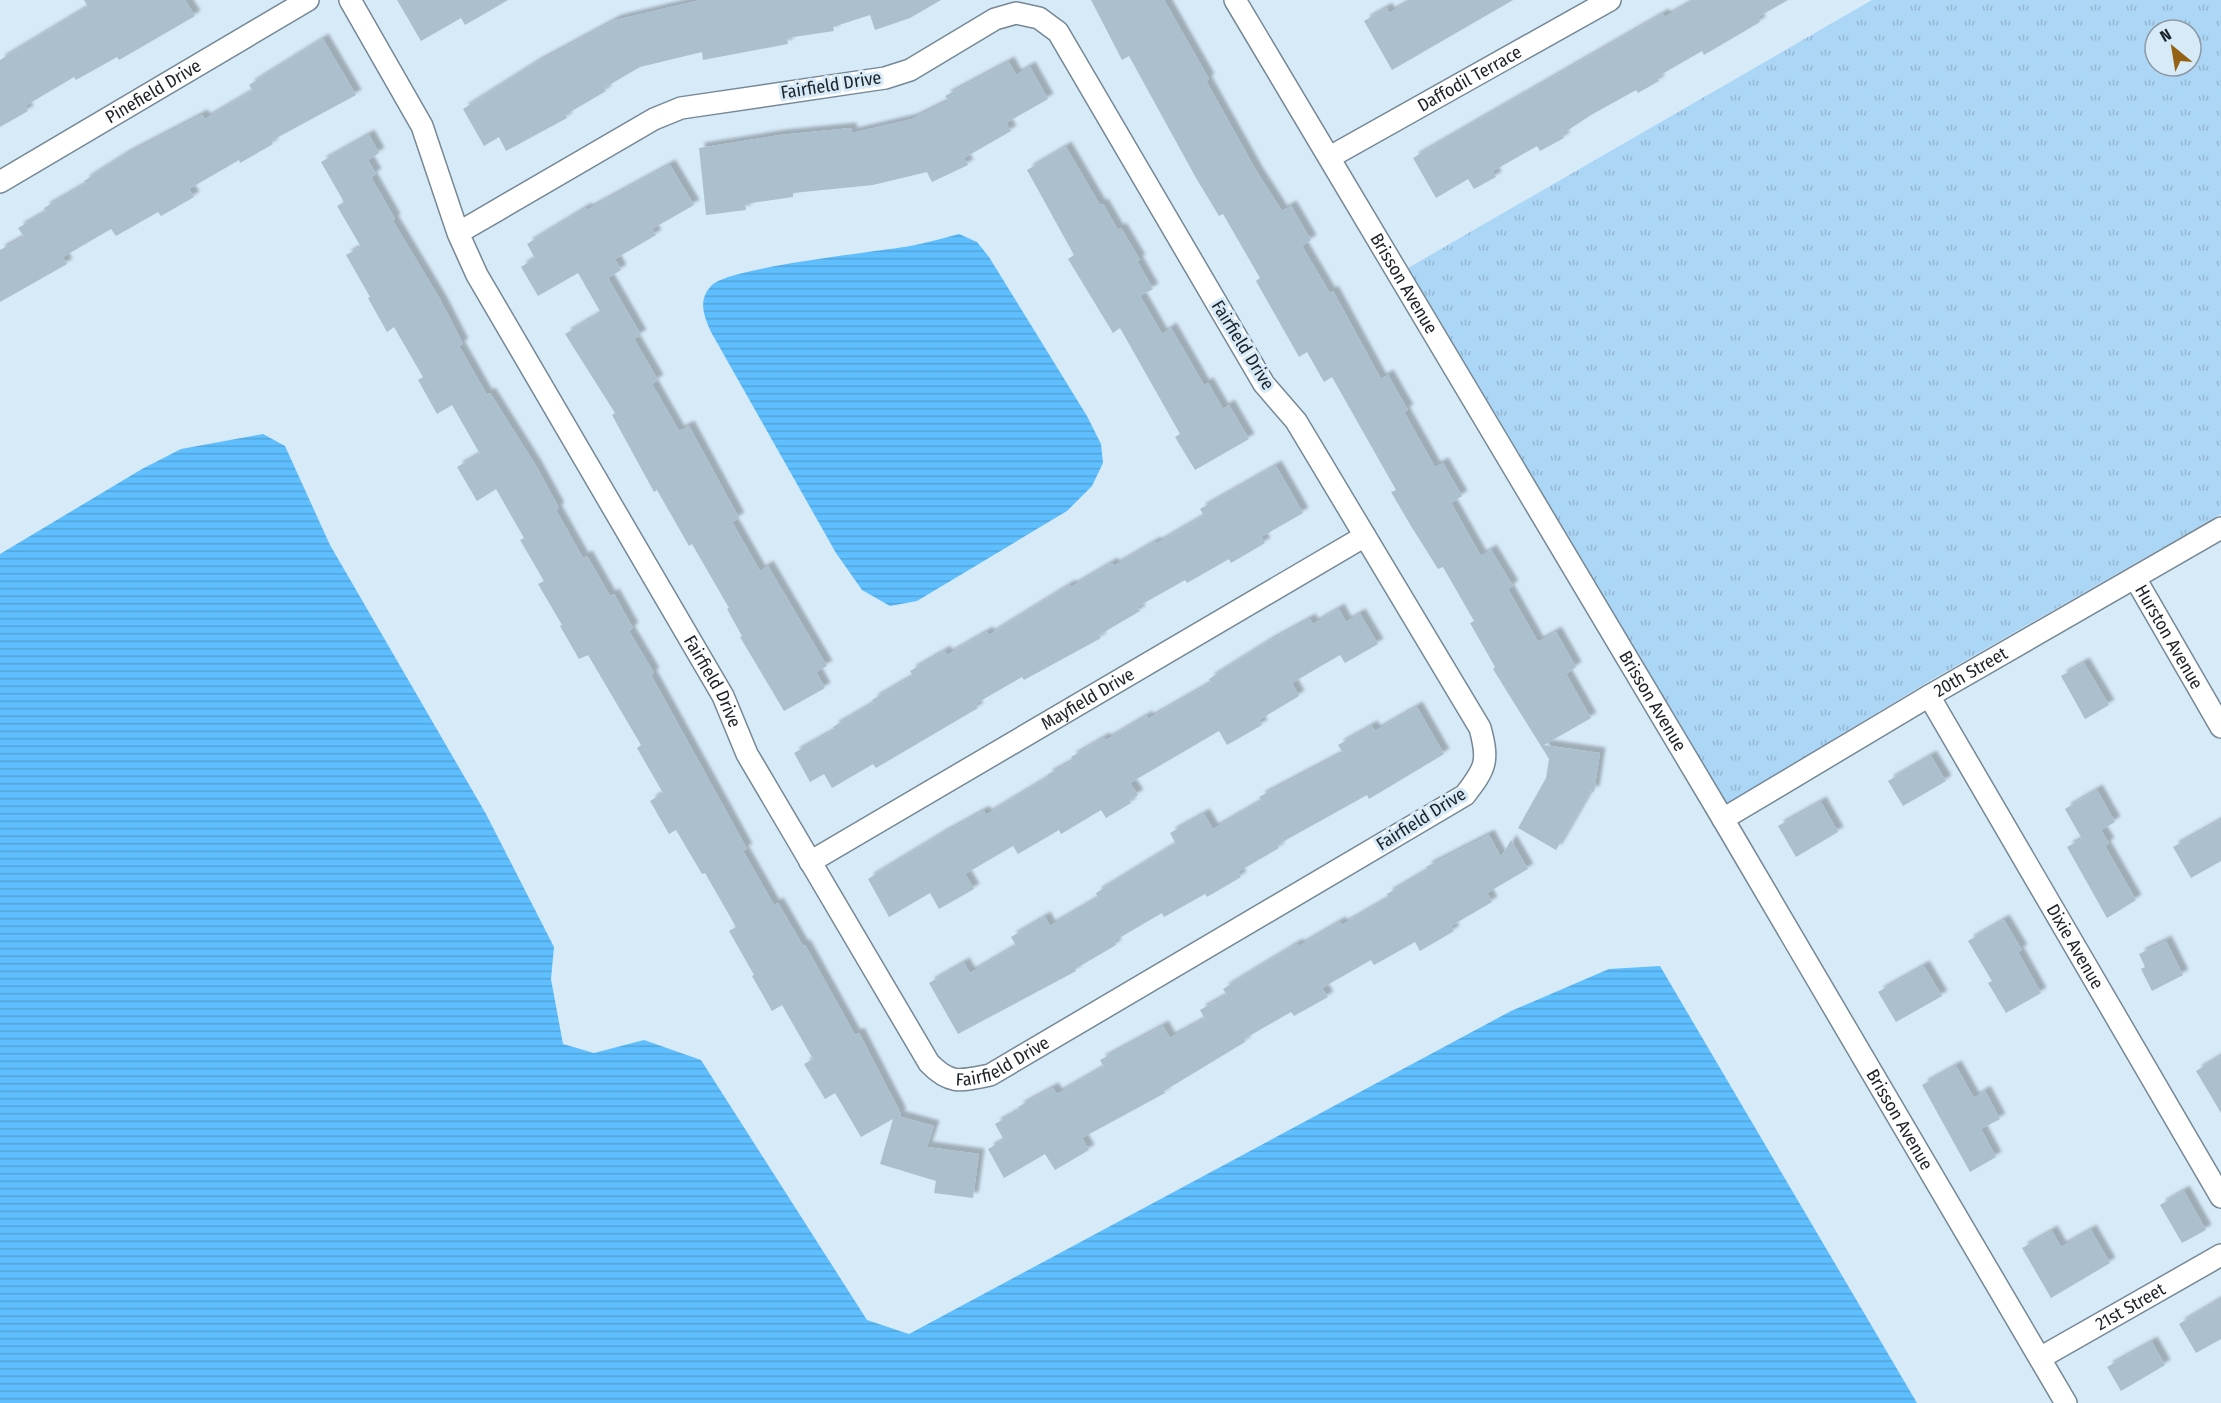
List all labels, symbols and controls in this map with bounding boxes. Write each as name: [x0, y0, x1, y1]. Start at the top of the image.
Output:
north arrow: [2143, 18, 2203, 78]
text: N: [2157, 25, 2175, 46]
street label: Daffodil Terrace: [1414, 41, 1526, 117]
street label: Pinefield Drive: [101, 55, 205, 128]
street label: Fairfield Drive: [779, 66, 883, 104]
street label: Brisson Avenue: [1365, 229, 1442, 338]
street label: Fairfield Drive: [1207, 296, 1279, 394]
street label: Hurston Avenue: [2130, 581, 2208, 693]
street label: Fairfield Drive: [679, 631, 746, 731]
street label: 20th Street: [1930, 642, 2011, 702]
street label: Brisson Avenue: [1614, 647, 1691, 755]
street label: Mayfield Drive: [1037, 663, 1138, 735]
street label: Fairfield Drive: [1372, 783, 1470, 855]
street label: Dixie Avenue: [2042, 900, 2108, 993]
street label: Fairfield Drive: [955, 1031, 1053, 1091]
street label: Brisson Avenue: [1861, 1065, 1938, 1174]
street label: 21st Street: [2092, 1278, 2169, 1335]

